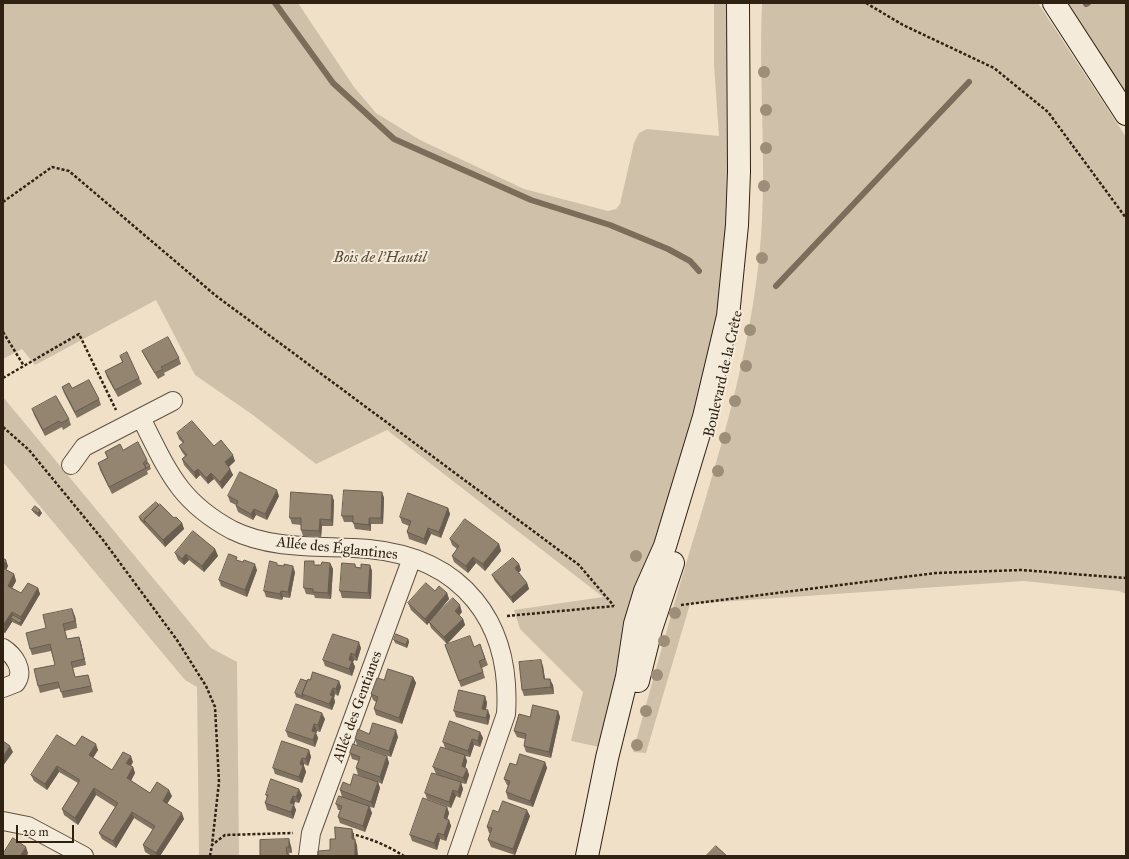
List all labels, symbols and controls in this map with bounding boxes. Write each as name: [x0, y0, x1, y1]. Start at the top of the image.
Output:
park label: Bois de l'Hautil: [334, 249, 426, 267]
street label: Boulevard de la Crête: [701, 309, 747, 439]
street label: Allée des Églantines: [275, 534, 399, 564]
street label: Allée des Gentianes: [329, 649, 387, 765]
scale bar: [18, 817, 76, 843]
text: 20 m: [23, 825, 49, 839]

